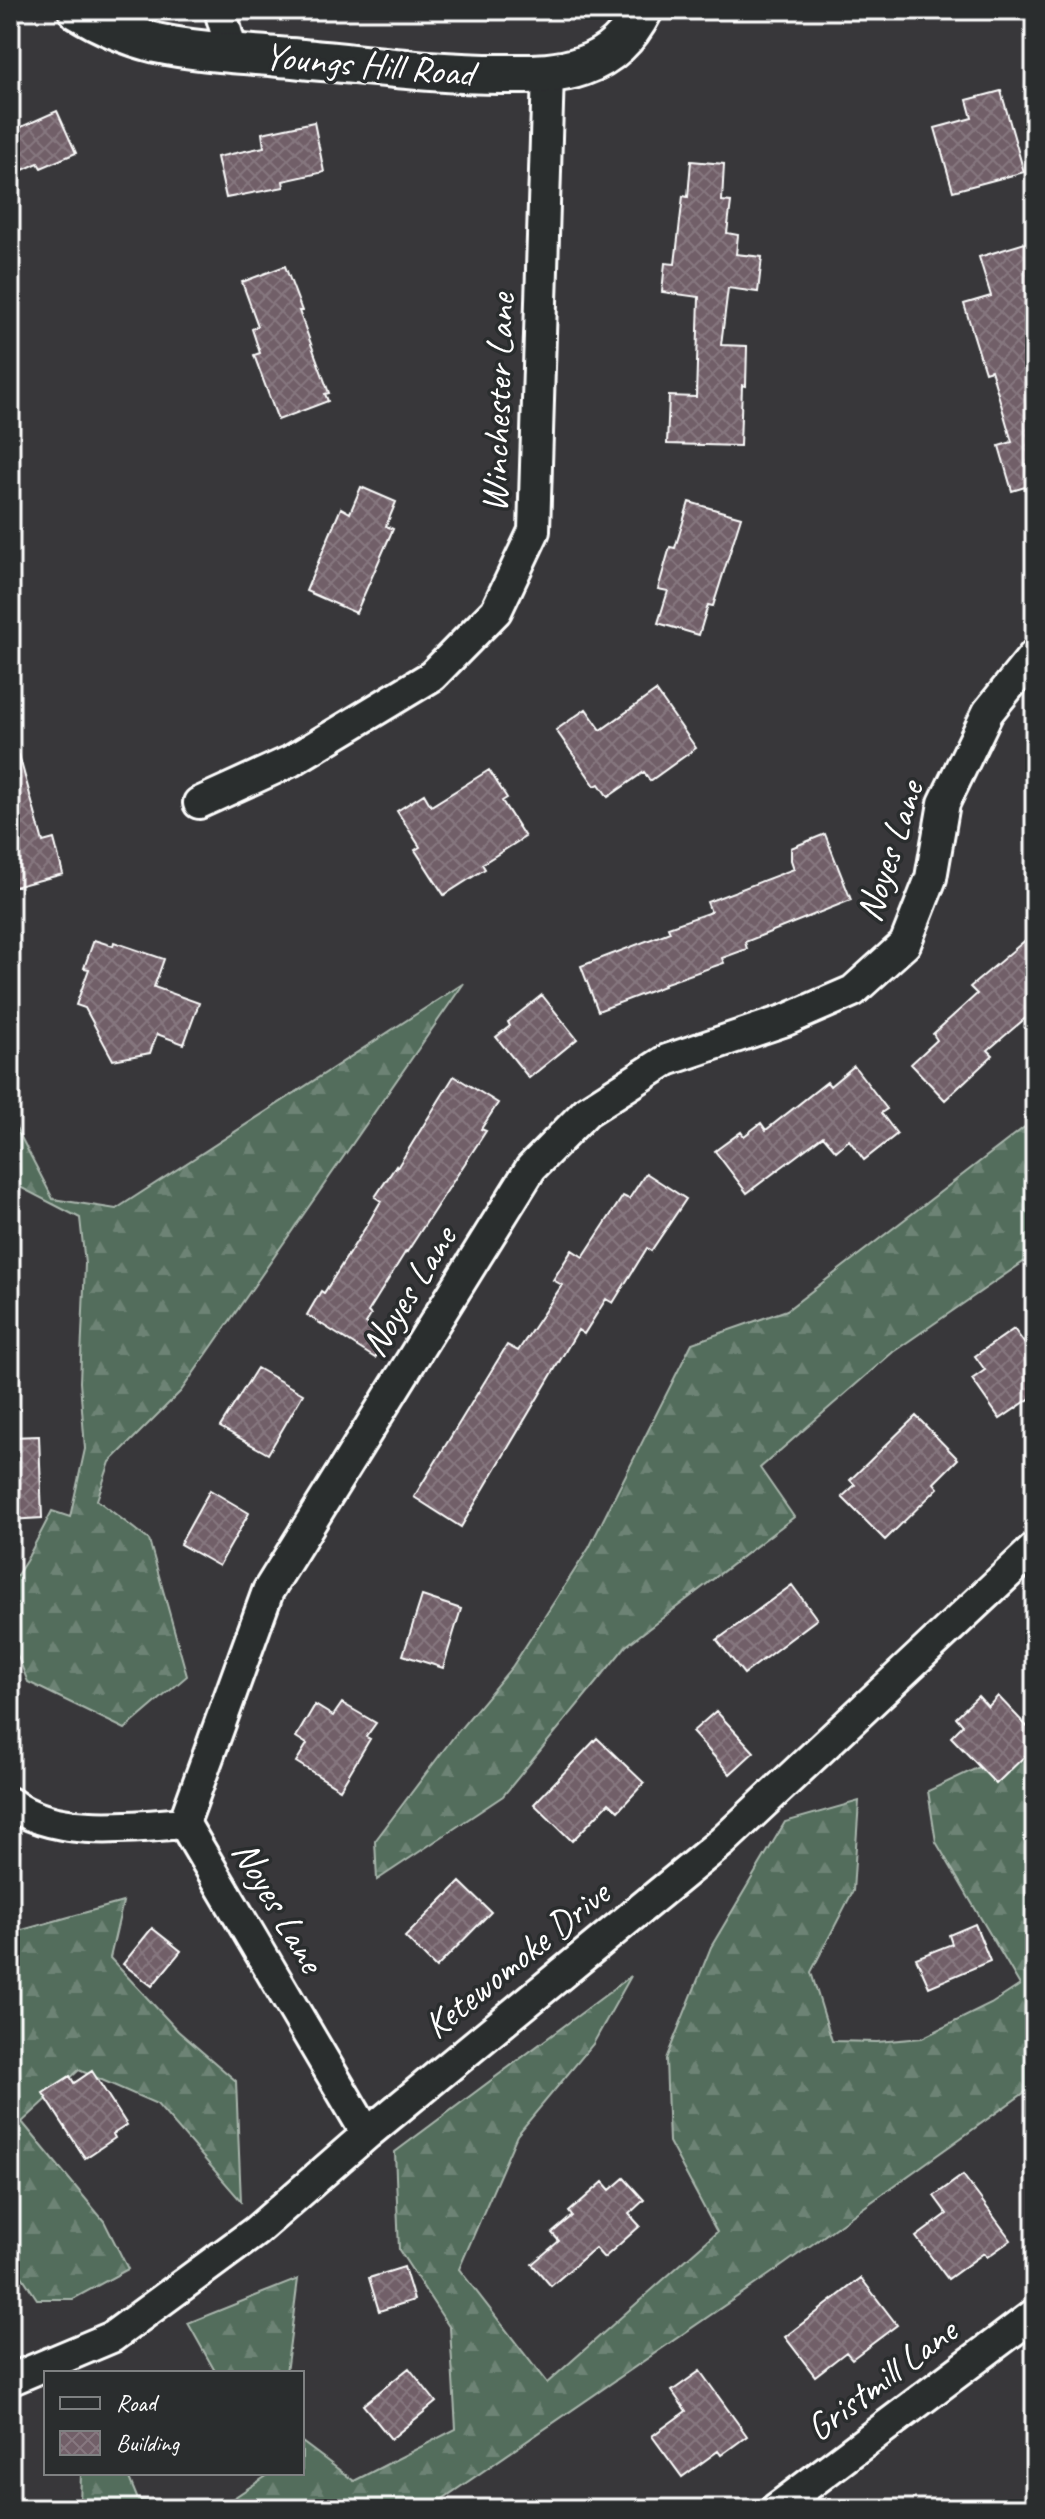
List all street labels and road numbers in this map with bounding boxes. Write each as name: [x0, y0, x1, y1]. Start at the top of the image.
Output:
street label: Youngs Hill Road: [262, 32, 481, 98]
street label: Winchester Lane: [470, 290, 525, 513]
street label: Noyes Lane: [845, 773, 935, 927]
street label: Noyes Lane: [350, 1215, 468, 1365]
street label: Noyes Lane: [222, 1832, 336, 1983]
street label: Ketewomoke Drive: [414, 1868, 621, 2049]
street label: Gristmill Lane: [797, 2306, 968, 2451]

